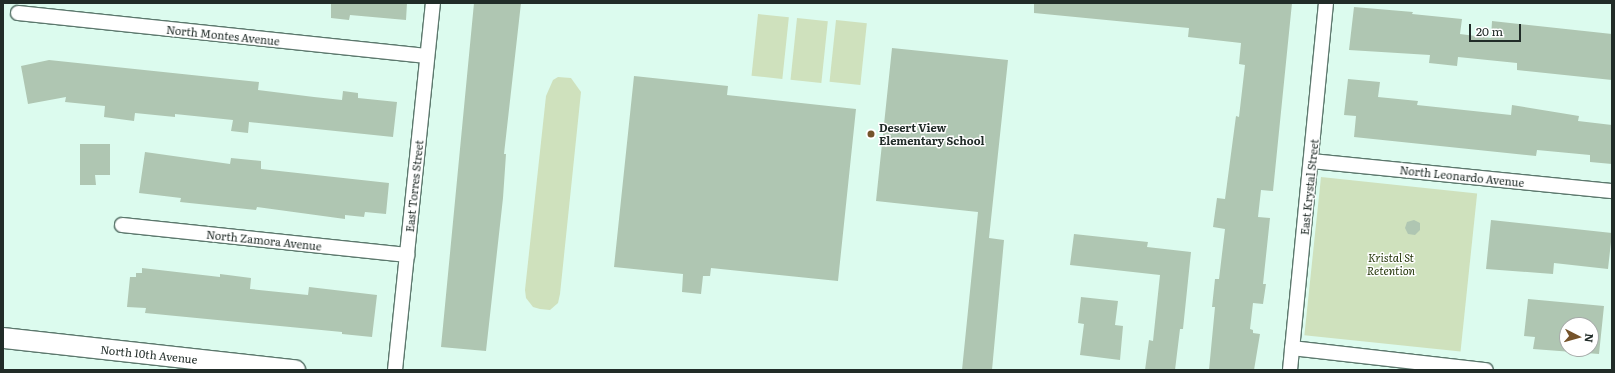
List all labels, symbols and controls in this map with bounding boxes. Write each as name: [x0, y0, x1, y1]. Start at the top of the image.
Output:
scale bar: [1471, 16, 1523, 42]
street label: North Montes Avenue: [166, 22, 280, 48]
text: 20 m: [1476, 22, 1503, 40]
place label: Desert View Elementary School: [879, 121, 984, 147]
marker: Desert View Elementary School: [866, 129, 876, 139]
street label: East Krystal Street: [1297, 138, 1321, 236]
street label: East Torres Street: [403, 139, 425, 233]
street label: North Leonardo Avenue: [1399, 163, 1525, 189]
street label: North Zamora Avenue: [206, 227, 322, 253]
park label: Kristal St Retention: [1367, 251, 1415, 277]
north arrow: [1559, 317, 1599, 357]
text: N: [1582, 333, 1598, 344]
street label: North 10th Avenue: [100, 342, 198, 366]

